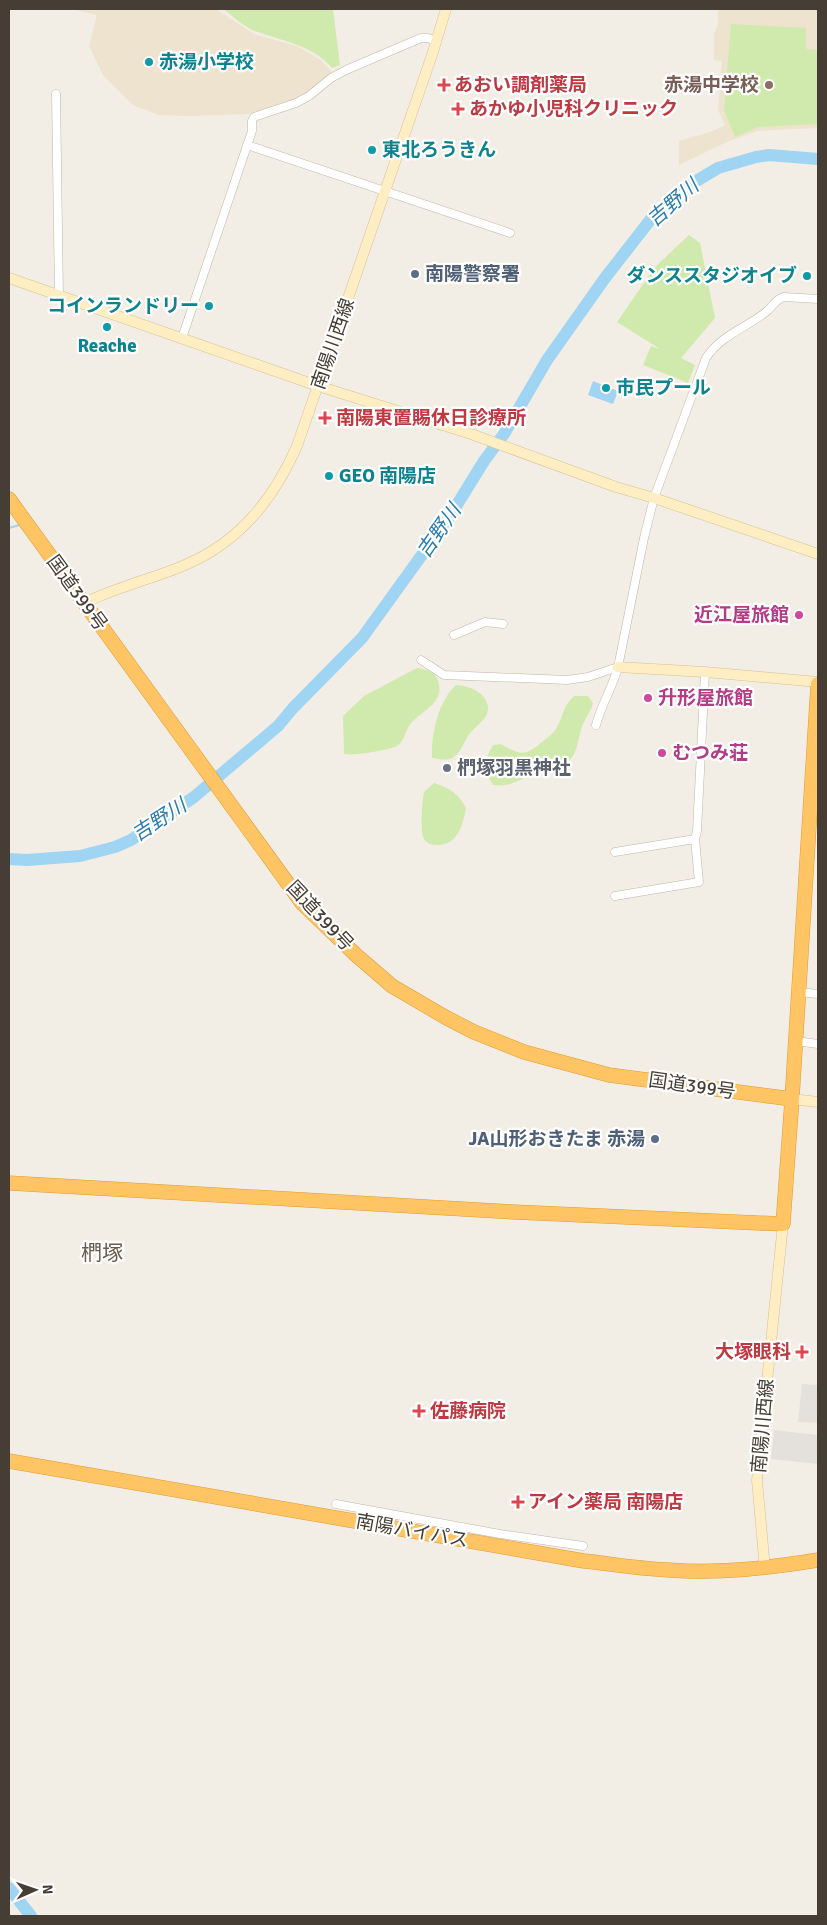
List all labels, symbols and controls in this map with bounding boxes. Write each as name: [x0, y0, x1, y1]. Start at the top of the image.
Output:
place label: 赤湯小学校: [159, 50, 254, 74]
marker: 赤湯小学校: [143, 56, 155, 68]
place label: あおい調剤薬局: [454, 73, 587, 97]
place label: 赤湯中学校: [664, 73, 759, 97]
marker: あおい調剤薬局: [438, 79, 450, 91]
marker: 赤湯中学校: [763, 79, 775, 91]
place label: あかゆ小児科クリニック: [469, 97, 678, 121]
marker: あかゆ小児科クリニック: [451, 102, 465, 116]
place label: 東北ろうきん: [382, 138, 496, 162]
marker: 東北ろうきん: [366, 144, 378, 156]
water label: 吉野川: [642, 173, 705, 232]
place label: 南陽警察署: [425, 262, 520, 286]
place label: ダンススタジオイブ: [626, 264, 797, 288]
marker: 南陽警察署: [409, 268, 421, 280]
marker: ダンススタジオイブ: [801, 270, 813, 282]
place label: コインランドリー: [47, 294, 199, 318]
street label: 南陽川西線: [306, 295, 360, 393]
marker: コインランドリー: [203, 300, 215, 312]
marker: Reache: [101, 321, 113, 333]
place label: Reache: [77, 334, 137, 358]
place label: 市民プール: [616, 376, 711, 400]
marker: 市民プール: [600, 382, 612, 394]
place label: 南陽東置賜休日診療所: [336, 406, 526, 430]
marker: 南陽東置賜休日診療所: [318, 411, 332, 425]
place label: GEO 南陽店: [339, 464, 436, 488]
marker: GEO 南陽店: [323, 470, 335, 482]
water label: 吉野川: [412, 498, 468, 563]
street label: 国道399号: [41, 550, 113, 636]
place label: 近江屋旅館: [694, 603, 789, 627]
marker: 近江屋旅館: [793, 609, 805, 621]
place label: 升形屋旅館: [658, 686, 753, 710]
marker: 升形屋旅館: [642, 692, 654, 704]
place label: むつみ荘: [672, 741, 748, 765]
marker: むつみ荘: [656, 747, 668, 759]
place label: 椚塚羽黒神社: [457, 756, 571, 780]
marker: 椚塚羽黒神社: [441, 762, 453, 774]
water label: 吉野川: [127, 792, 193, 847]
street label: 国道399号: [281, 876, 359, 956]
street label: 国道399号: [647, 1068, 737, 1104]
place label: JA山形おきたま 赤湯: [469, 1127, 645, 1151]
marker: JA山形おきたま 赤湯: [649, 1133, 661, 1145]
district label: 椚塚: [81, 1240, 123, 1266]
place label: 大塚眼科: [715, 1340, 791, 1364]
marker: 大塚眼科: [795, 1345, 809, 1359]
street label: 南陽川西線: [747, 1378, 779, 1474]
place label: 佐藤病院: [430, 1399, 506, 1423]
marker: 佐藤病院: [412, 1404, 426, 1418]
place label: アイン薬局 南陽店: [528, 1490, 683, 1514]
marker: アイン薬局 南陽店: [512, 1496, 524, 1508]
street label: 南陽バイパス: [354, 1509, 470, 1553]
north arrow: [10, 1865, 60, 1915]
text: N: [39, 1884, 56, 1895]

